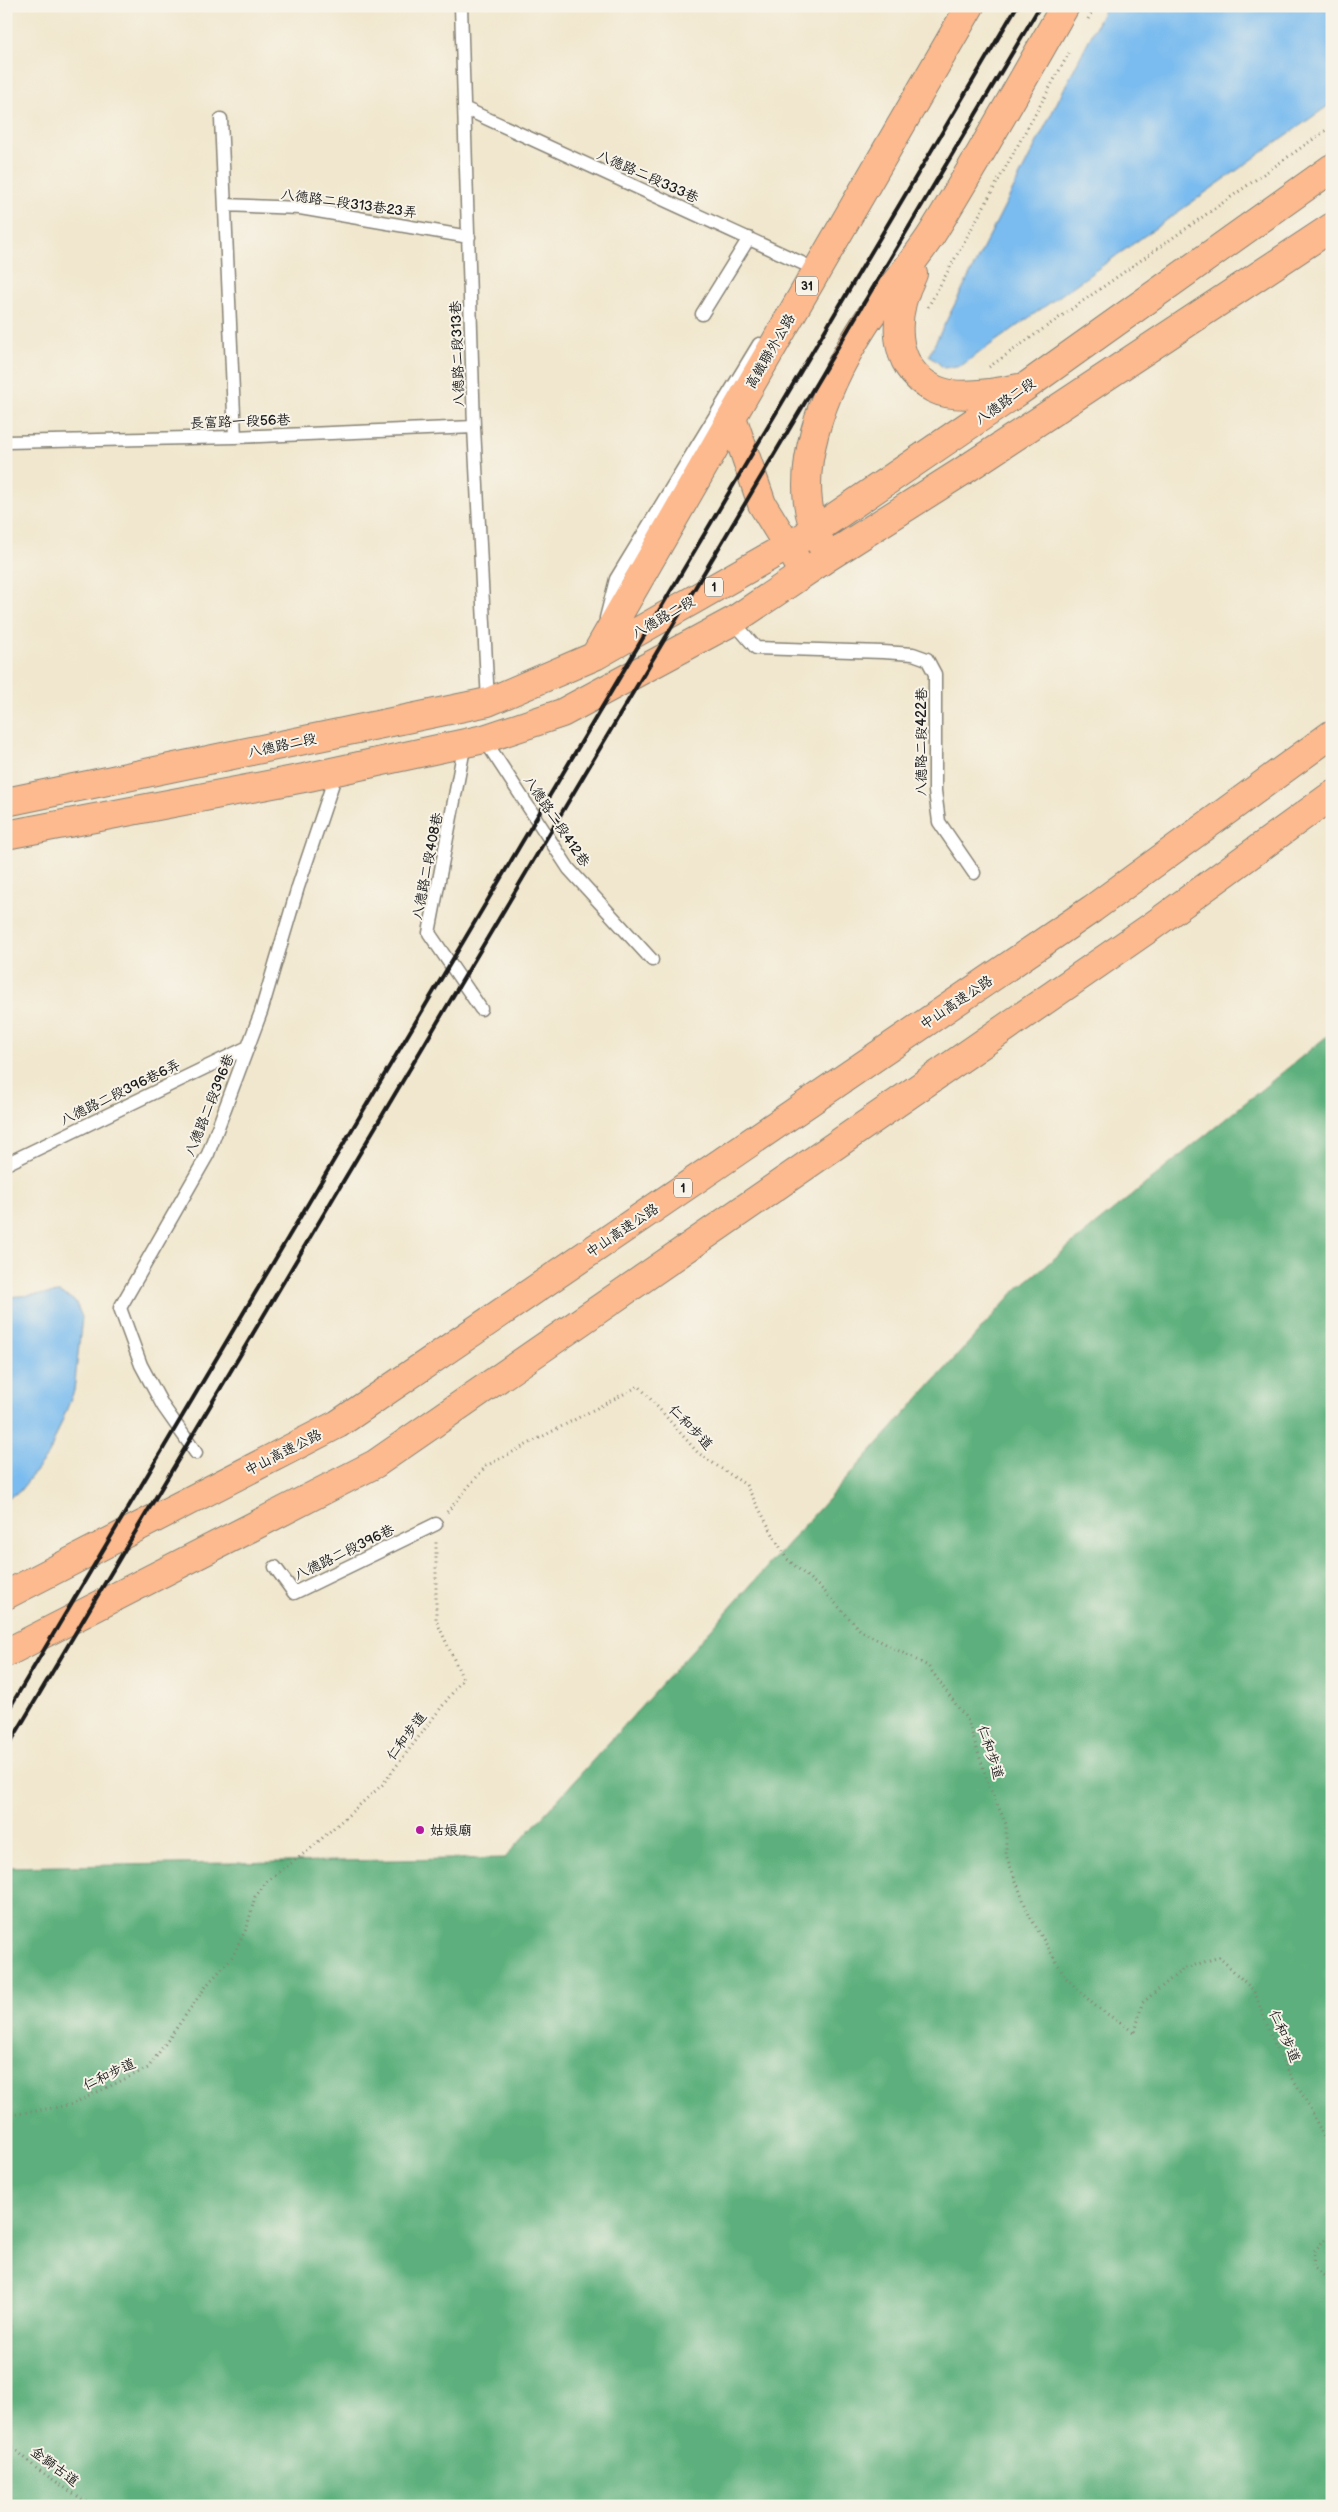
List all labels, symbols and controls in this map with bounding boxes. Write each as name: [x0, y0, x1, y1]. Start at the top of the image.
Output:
street label: 八德路二段333巷: [594, 146, 702, 207]
street label: 八德路二段313巷23弄: [280, 186, 418, 221]
road number: 31: [796, 276, 818, 296]
street label: 八德路二段313巷: [447, 299, 468, 408]
street label: 高鐵聯外公路: [742, 311, 799, 392]
street label: 八德路二段: [972, 374, 1039, 428]
street label: 長富路一段56巷: [189, 411, 292, 432]
road number: 1: [705, 578, 723, 596]
street label: 八德路二段: [629, 593, 698, 642]
street label: 八德路二段422巷: [913, 686, 930, 797]
street label: 八德路二段: [246, 730, 318, 761]
street label: 八德路二段412巷: [520, 772, 594, 871]
street label: 八德路二段408巷: [409, 810, 446, 921]
street label: 中山高速公路: [917, 972, 996, 1033]
street label: 八德路二段396巷: [181, 1050, 238, 1159]
street label: 八德路二段396巷6弄: [57, 1056, 183, 1129]
road number: 1: [674, 1178, 692, 1198]
street label: 中山高速公路: [583, 1200, 662, 1261]
street label: 仁和步道: [665, 1401, 716, 1453]
street label: 中山高速公路: [242, 1426, 325, 1479]
street label: 八德路二段396巷: [291, 1520, 398, 1584]
street label: 仁和步道: [383, 1709, 430, 1764]
street label: 仁和步道: [974, 1723, 1007, 1781]
place label: 姑娘廟: [430, 1822, 472, 1839]
marker: 姑娘廟: [414, 1824, 426, 1836]
street label: 仁和步道: [1265, 2007, 1304, 2065]
street label: 仁和步道: [80, 2055, 138, 2094]
street label: 金獅古道: [27, 2443, 82, 2490]

